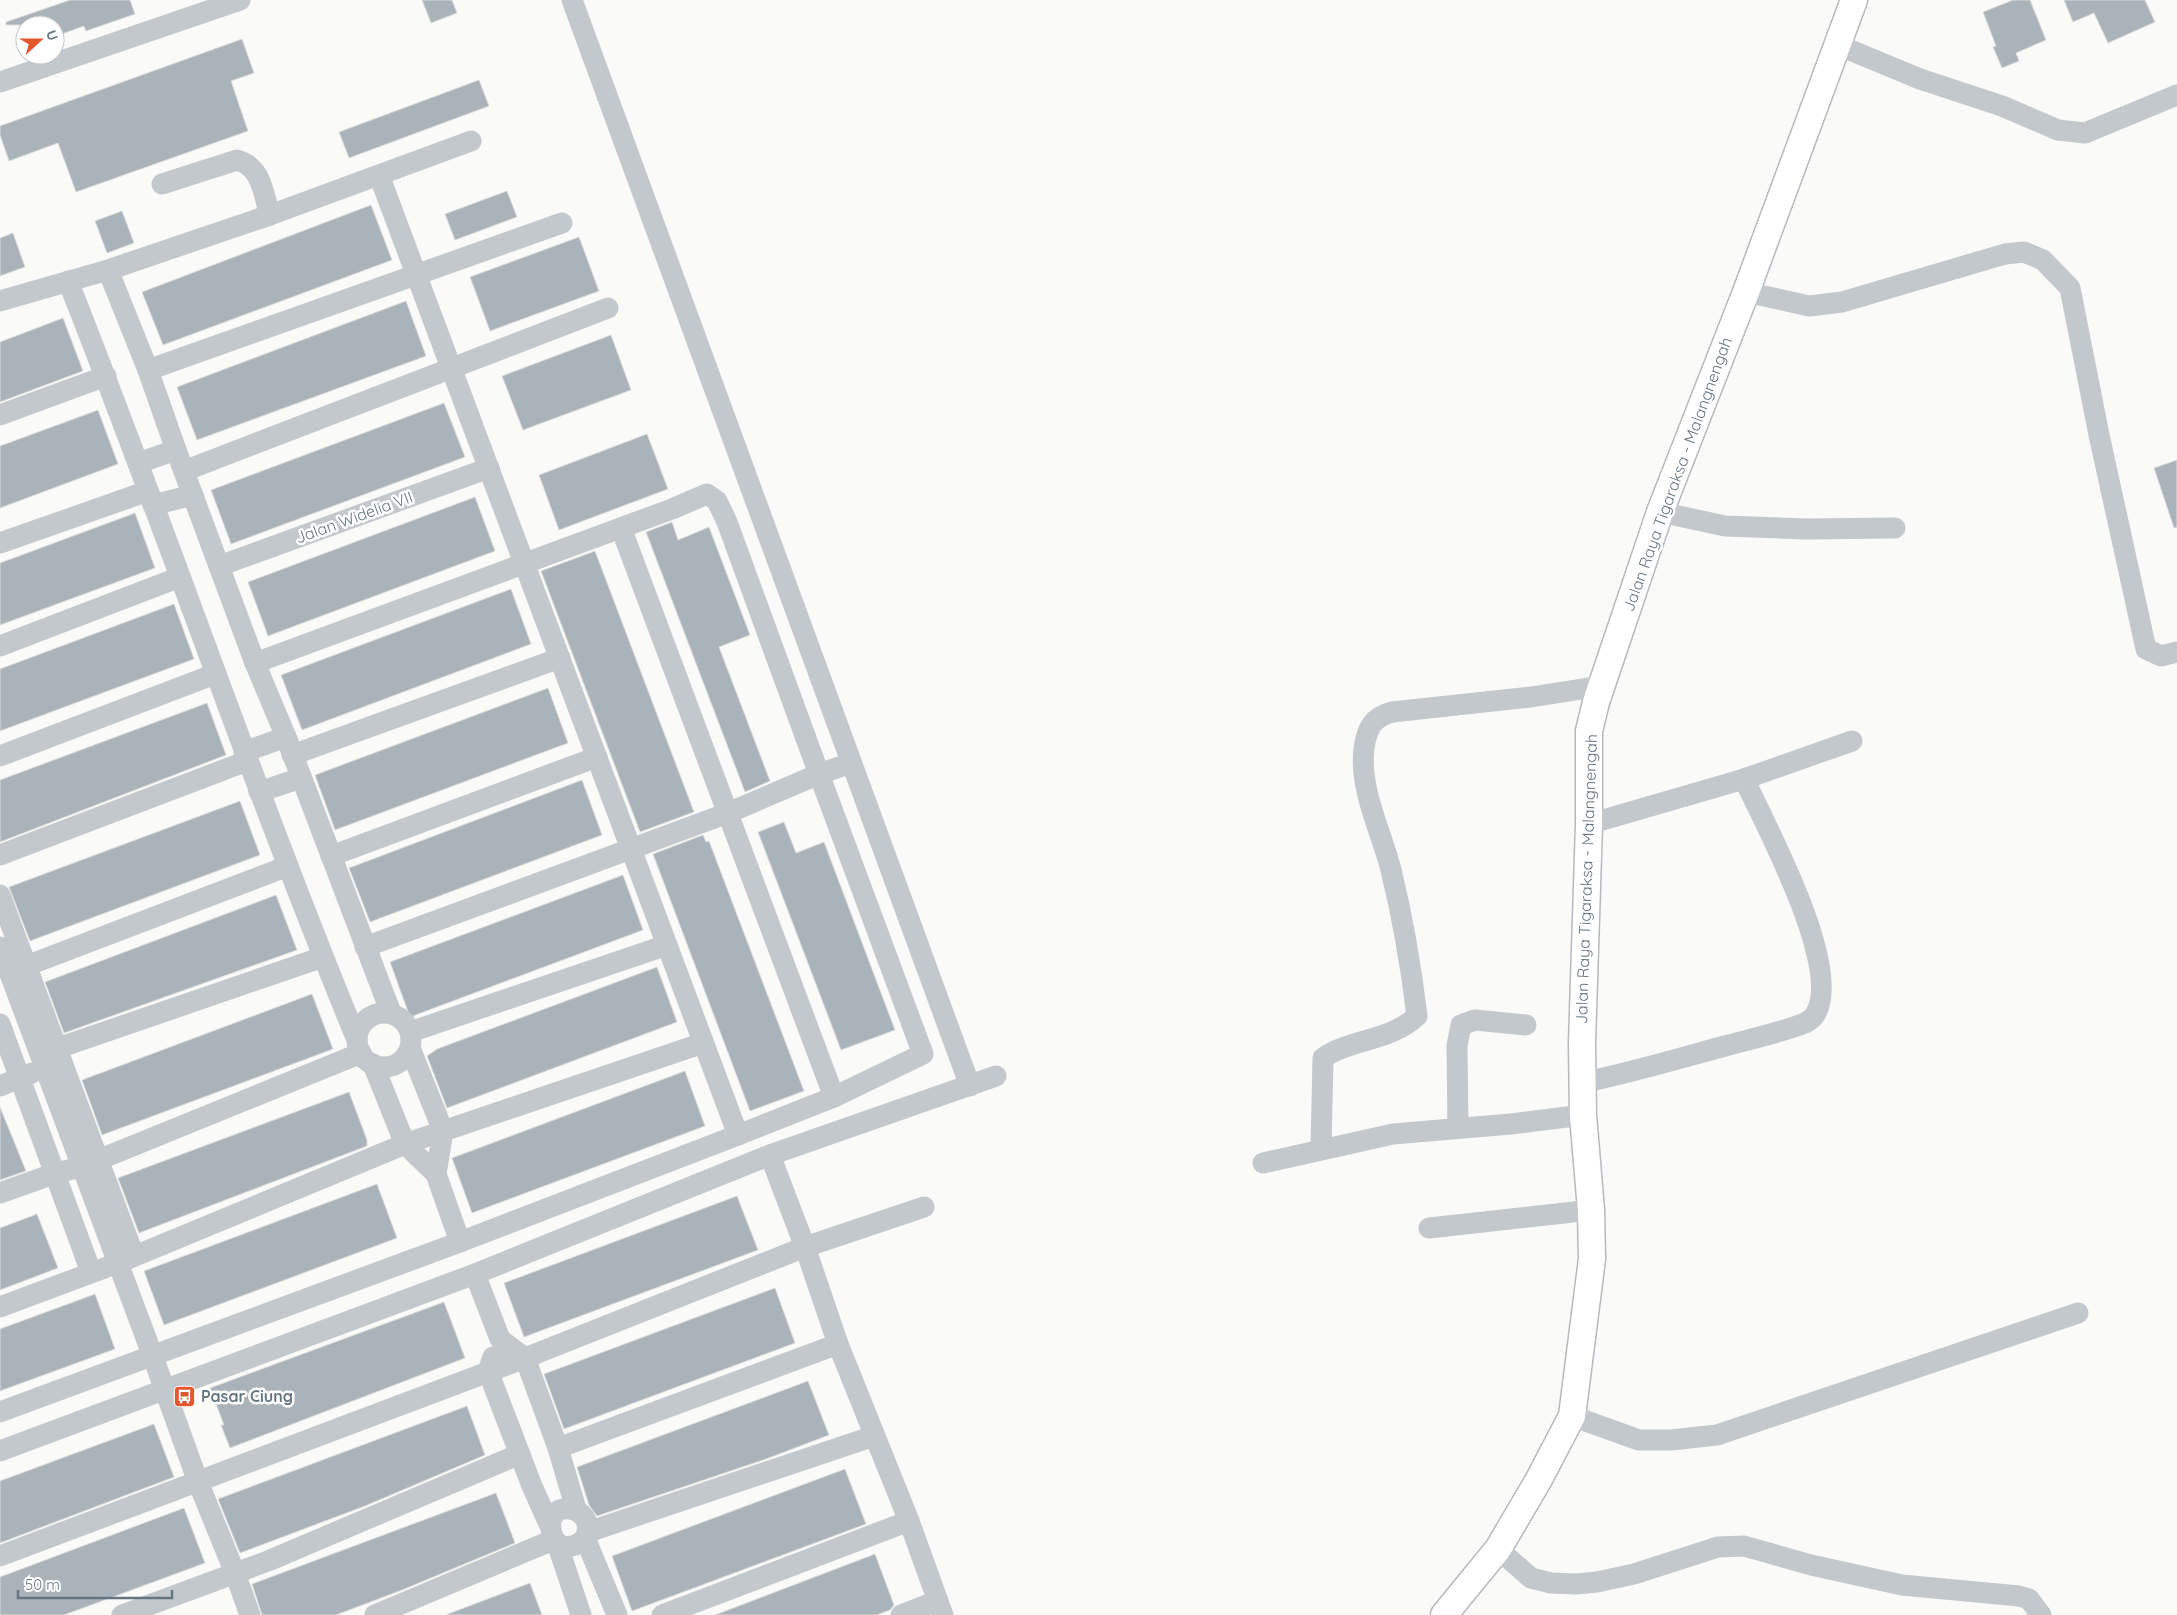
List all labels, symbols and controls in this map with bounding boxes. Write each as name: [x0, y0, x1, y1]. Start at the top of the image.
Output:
north arrow: [15, 15, 65, 65]
text: U: [42, 28, 62, 43]
street label: Jalan Raya Tigaraksa - Malangnengah: [1618, 334, 1736, 614]
street label: Jalan Widelia VII: [293, 487, 415, 547]
street label: Jalan Raya Tigaraksa - Malangnengah: [1571, 734, 1601, 1024]
bus stop icon: Pasar Ciung: [173, 1384, 197, 1408]
place label: Pasar Ciung: [201, 1386, 293, 1406]
scale bar: [18, 1568, 171, 1600]
text: 50 m: [25, 1575, 60, 1594]

